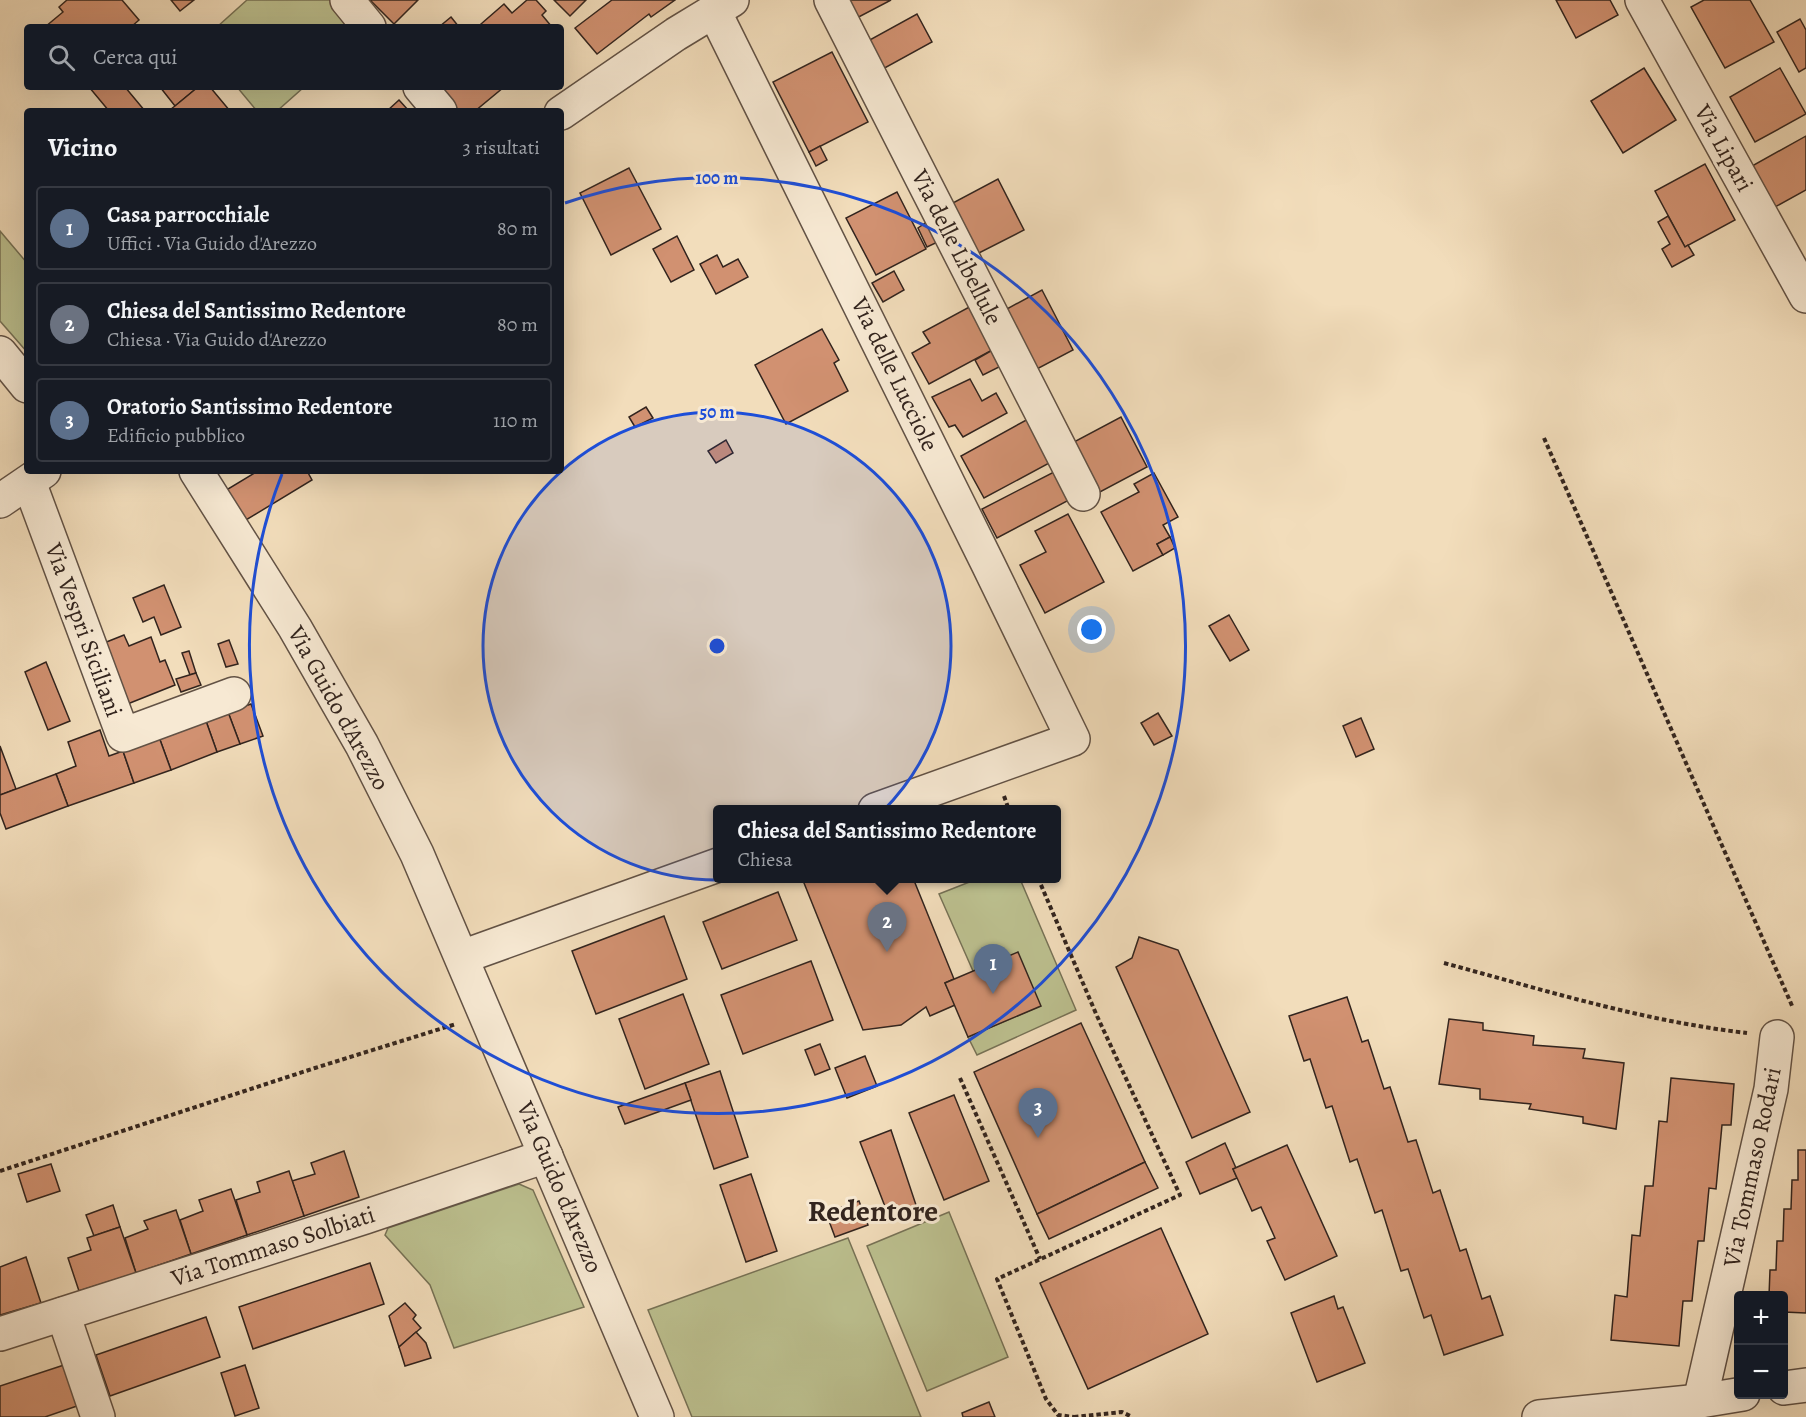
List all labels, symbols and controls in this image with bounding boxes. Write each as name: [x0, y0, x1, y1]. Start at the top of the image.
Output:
search box: [24, 24, 564, 90]
icon: search: [45, 41, 78, 74]
text: Cerca qui: [93, 42, 178, 72]
street label: Via Lipari: [1686, 98, 1761, 197]
text: Vicino: [48, 130, 117, 165]
text: 3 risultati: [463, 134, 540, 161]
street label: Via delle Libellule: [904, 163, 1010, 330]
text: 100 m: [696, 166, 738, 190]
text: Casa parrocchiale: [107, 200, 270, 230]
text: 1: [66, 215, 73, 242]
text: 80 m: [497, 215, 538, 242]
text: Uffici · Via Guido d'Arezzo: [107, 230, 317, 257]
street label: Via delle Lucciole: [843, 291, 946, 456]
text: Chiesa del Santissimo Redentore: [107, 296, 406, 326]
text: 2: [65, 311, 74, 338]
text: 80 m: [497, 311, 538, 338]
text: Chiesa · Via Guido d'Arezzo: [107, 326, 327, 353]
text: Oratorio Santissimo Redentore: [107, 392, 392, 422]
text: 50 m: [700, 400, 734, 424]
text: 3: [65, 407, 74, 434]
text: 110 m: [493, 407, 538, 434]
text: Edificio pubblico: [107, 422, 245, 449]
street label: Via Vespri Siciliani: [37, 538, 130, 721]
your location: [1077, 615, 1106, 644]
street label: Via Guido d'Arezzo: [280, 619, 397, 796]
centre of rings: [707, 636, 727, 656]
popup: [713, 805, 1061, 883]
text: Chiesa del Santissimo Redentore: [738, 816, 1036, 846]
text: Chiesa: [738, 846, 793, 873]
pin: 2: [868, 902, 906, 952]
pin: 1: [974, 944, 1012, 994]
street label: Via Tommaso Rodari: [1715, 1064, 1789, 1271]
pin: 3: [1018, 1088, 1058, 1138]
street label: Via Guido d'Arezzo: [509, 1095, 611, 1278]
district label: Redentore: [808, 1191, 938, 1231]
street label: Via Tommaso Solbiati: [166, 1198, 379, 1294]
map controls: [1734, 1291, 1788, 1399]
button: +: [1734, 1291, 1788, 1345]
button: −: [1734, 1345, 1788, 1399]

